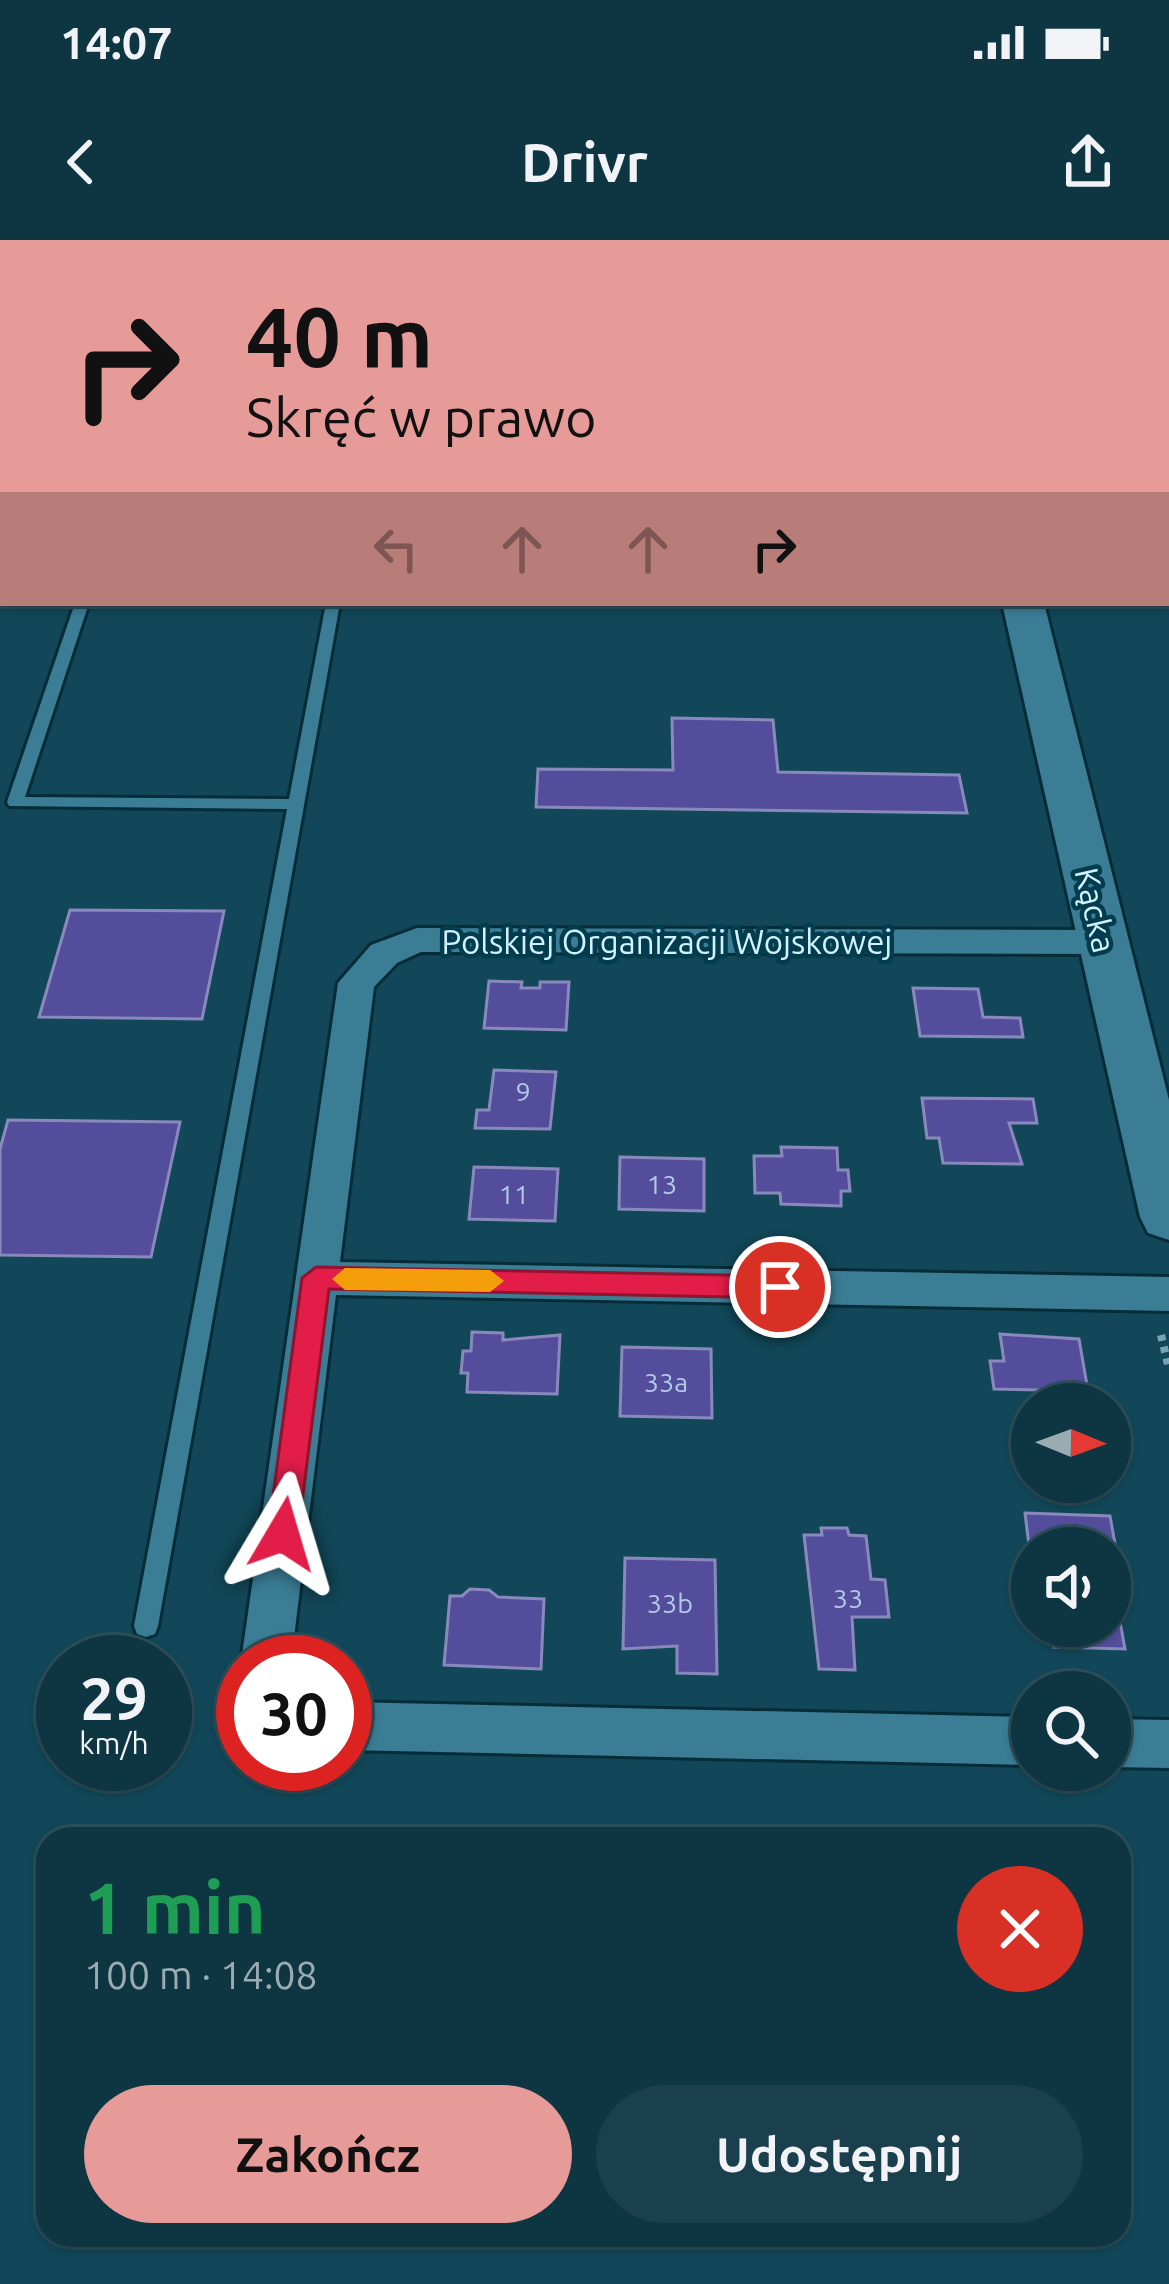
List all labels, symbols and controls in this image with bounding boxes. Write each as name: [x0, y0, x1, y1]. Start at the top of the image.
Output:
text: 14:07: [60, 17, 173, 68]
icon: back: [48, 129, 114, 195]
icon: share: [1055, 129, 1121, 195]
text: Drivr: [521, 132, 648, 192]
icon: right: [48, 288, 204, 444]
text: 40 m: [246, 289, 433, 383]
text: Skręć w prawo: [246, 387, 597, 447]
icon: left: [363, 516, 429, 582]
icon: ahead: [489, 516, 555, 582]
icon: ahead: [615, 516, 681, 582]
icon: right: [741, 516, 807, 582]
street label: Kącka: [1068, 864, 1124, 956]
street label: Polskiej Organizacji Wojskowej: [442, 923, 892, 960]
house number: 9: [515, 1076, 531, 1106]
house number: 13: [647, 1169, 677, 1199]
house number: 11: [499, 1179, 529, 1209]
pin: [729, 1236, 831, 1338]
icon: arrive: [747, 1254, 813, 1320]
house number: 33a: [644, 1367, 688, 1397]
north arrow: [1011, 1383, 1131, 1503]
map controls: [1011, 1383, 1131, 1791]
position arrow: [220, 1471, 346, 1597]
button: sound: [1011, 1527, 1131, 1647]
house number: 33: [833, 1583, 863, 1613]
house number: 33b: [647, 1588, 693, 1618]
speed limit sign: 30: [216, 1635, 372, 1791]
text: 29: [80, 1664, 148, 1731]
button: search: [1011, 1671, 1131, 1791]
text: km/h: [79, 1726, 149, 1760]
button: close: [957, 1866, 1083, 1992]
text: 1 min: [84, 1867, 266, 1948]
text: 100 m · 14:08: [84, 1953, 318, 1996]
button: Zakończ: [84, 2085, 572, 2223]
button: Udostępnij: [596, 2085, 1083, 2223]

